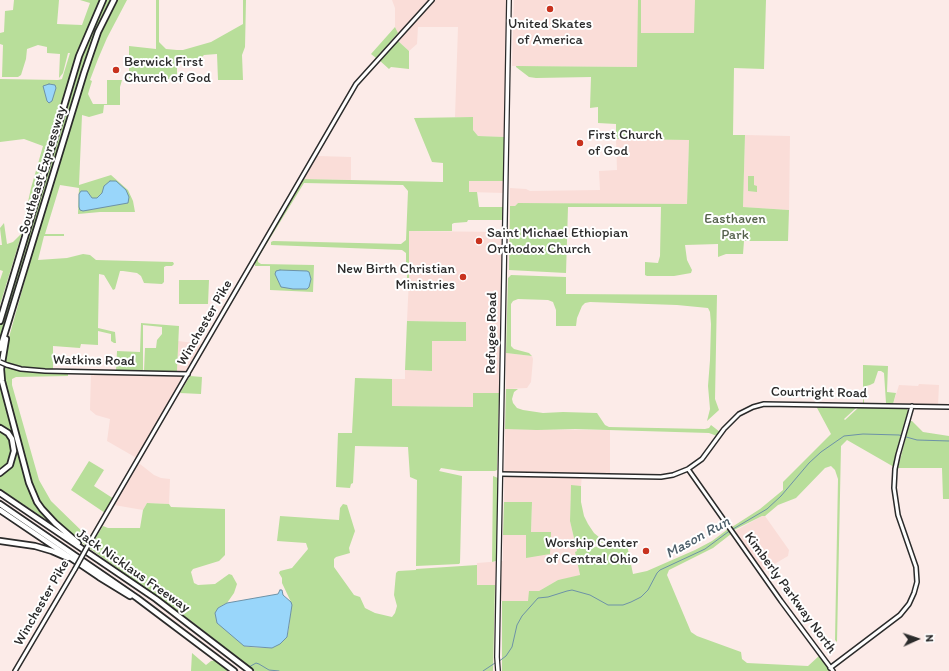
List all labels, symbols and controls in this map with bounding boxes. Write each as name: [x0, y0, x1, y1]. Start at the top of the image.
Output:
marker: United Skates of America: [545, 4, 555, 14]
place label: United Skates of America: [508, 16, 592, 48]
place label: Berwick First Church of God: [124, 54, 211, 86]
marker: Berwick First Church of God: [111, 65, 121, 75]
street label: Southeast Expressway: [16, 104, 70, 236]
place label: First Church of God: [588, 127, 663, 160]
marker: First Church of God: [575, 138, 585, 148]
park label: Easthaven Park: [704, 211, 766, 244]
place label: Saint Michael Ethiopian Orthodox Church: [487, 225, 628, 258]
marker: Saint Michael Ethiopian Orthodox Church: [474, 236, 484, 246]
place label: New Birth Christian Ministries: [337, 261, 455, 294]
marker: New Birth Christian Ministries: [458, 272, 468, 282]
street label: Winchester Pike: [174, 277, 236, 369]
street label: Refugee Road: [483, 292, 501, 374]
street label: Watkins Road: [53, 352, 135, 370]
street label: Courtright Road: [771, 384, 867, 402]
water label: Mason Run: [663, 513, 733, 563]
street label: Jack Nicklaus Freeway: [73, 525, 193, 617]
street label: Kimberly Parkway North: [740, 529, 840, 657]
place label: Worship Center of Central Ohio: [545, 535, 638, 568]
marker: Worship Center of Central Ohio: [641, 546, 651, 556]
street label: Winchester Pike: [11, 557, 73, 649]
north arrow: [897, 619, 937, 659]
text: N: [923, 634, 936, 642]

